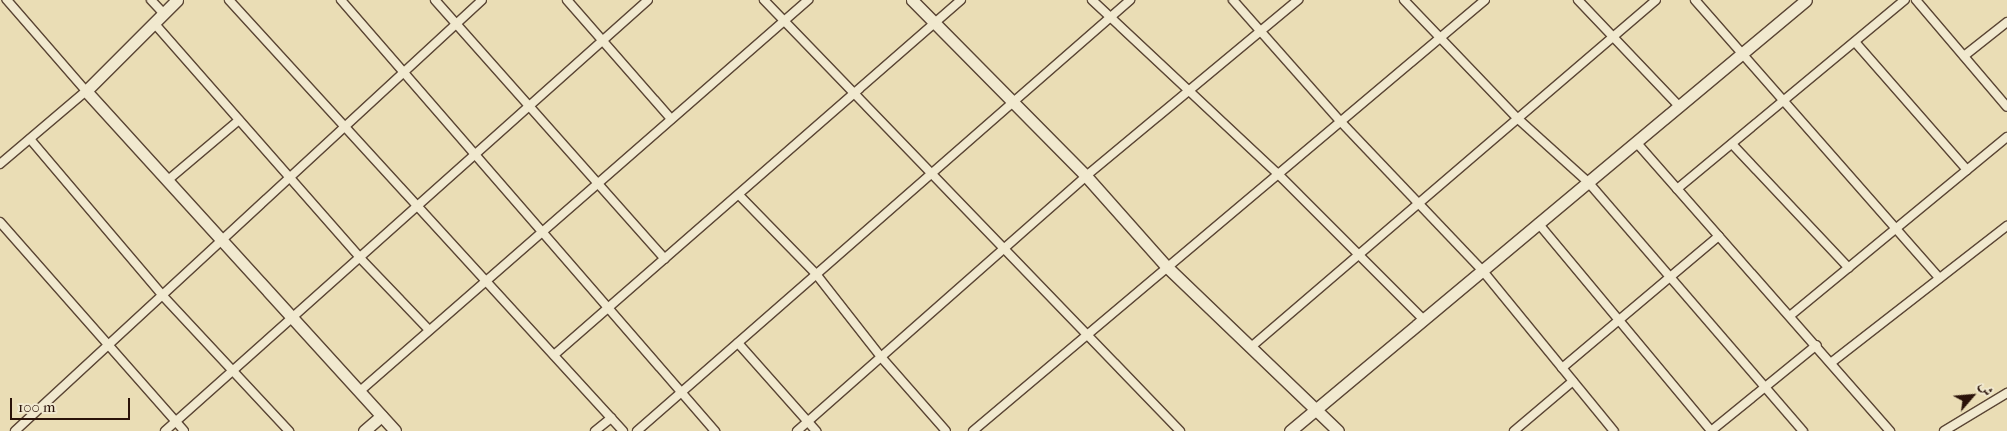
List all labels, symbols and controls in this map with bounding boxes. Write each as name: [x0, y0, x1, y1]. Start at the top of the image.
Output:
north arrow: [1947, 371, 1997, 421]
text: ش: [1975, 379, 1997, 399]
scale bar: [12, 388, 132, 420]
text: 100 m: [18, 398, 56, 416]

